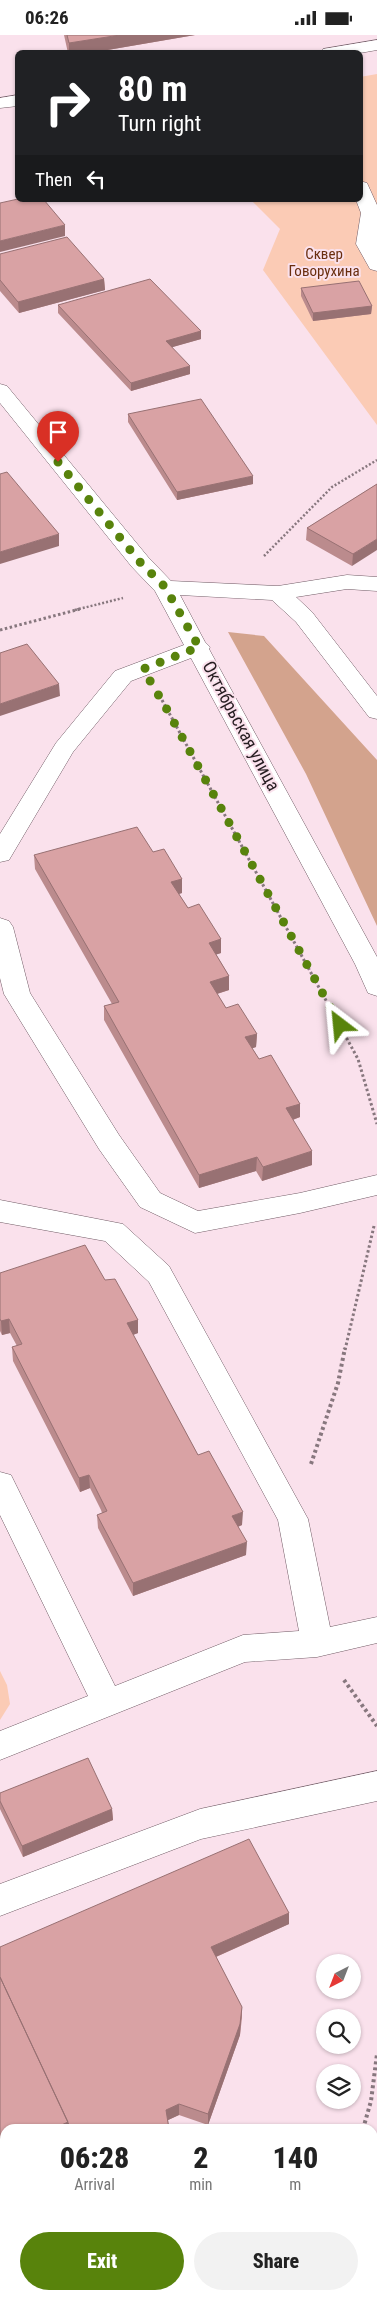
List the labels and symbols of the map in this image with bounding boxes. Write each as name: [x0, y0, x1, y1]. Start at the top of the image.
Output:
park label: Сквер Говорухина: [288, 245, 360, 280]
pin: [37, 411, 79, 462]
street label: Октябрьская улица: [198, 657, 284, 794]
position arrow: [313, 998, 365, 1050]
north arrow: [316, 1954, 361, 1999]

